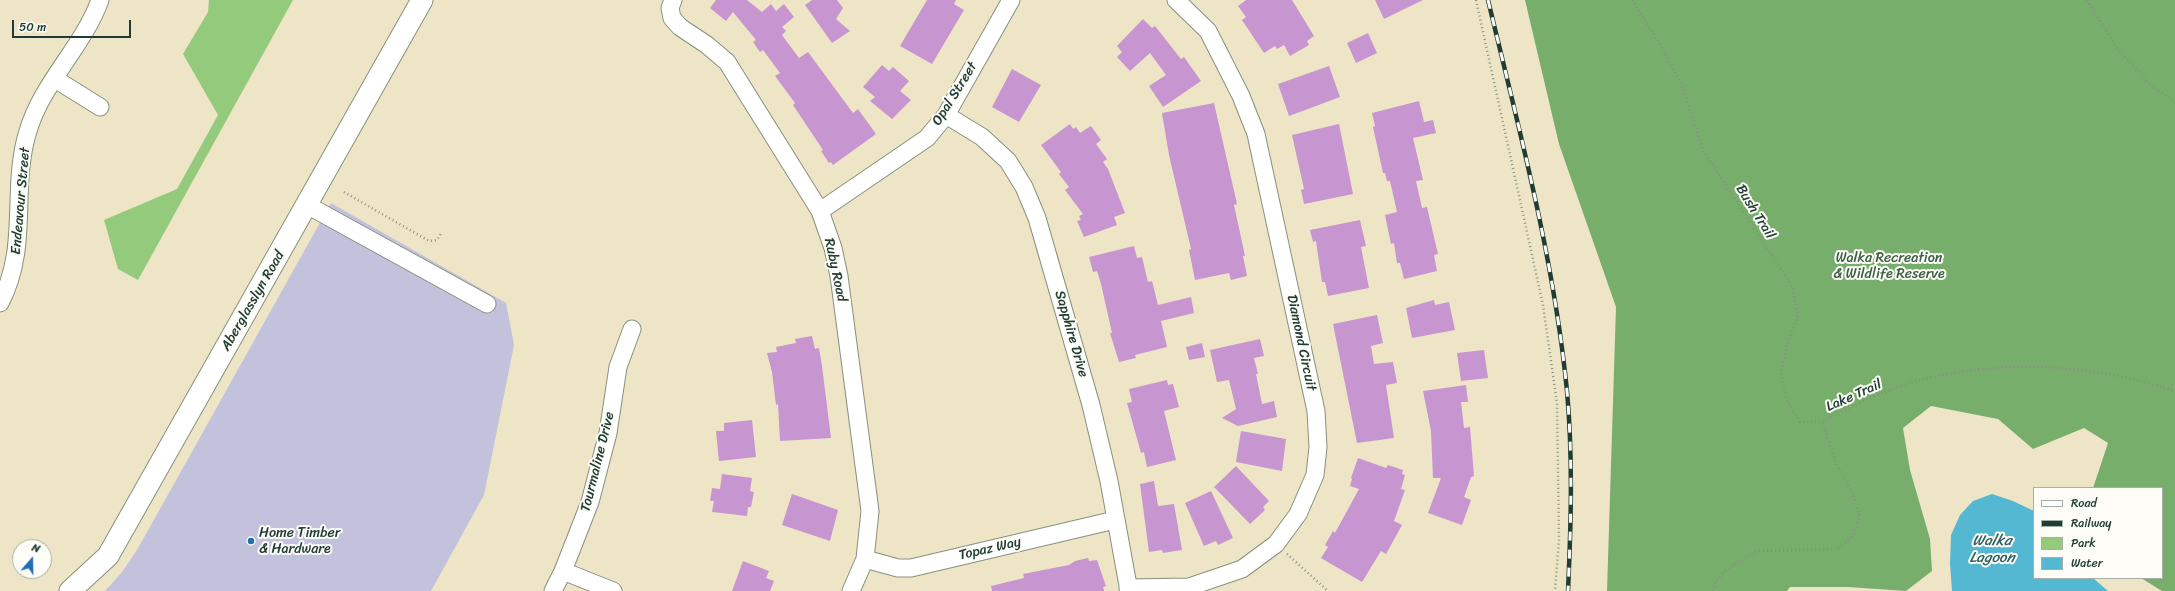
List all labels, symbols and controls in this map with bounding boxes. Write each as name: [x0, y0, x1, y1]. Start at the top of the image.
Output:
scale bar: [14, 12, 133, 38]
text: 50 m: [19, 16, 46, 38]
street label: Opal Street: [929, 59, 981, 129]
street label: Endeavour Street: [8, 147, 34, 255]
street label: Bush Trail: [1732, 182, 1778, 242]
street label: Ruby Road: [820, 237, 850, 303]
street label: Aberglasslyn Road: [218, 248, 288, 354]
park label: Walka Recreation & Wildlife Reserve: [1833, 250, 1945, 282]
street label: Sapphire Drive: [1051, 289, 1091, 379]
street label: Diamond Circuit: [1283, 293, 1319, 393]
street label: Lake Trail: [1824, 376, 1884, 416]
street label: Tourmaline Drive: [577, 410, 619, 514]
legend: [2033, 487, 2163, 579]
text: Road: [2071, 492, 2097, 514]
text: Railway: [2071, 512, 2112, 534]
place label: Home Timber & Hardware: [259, 525, 340, 558]
water label: Walka Lagoon: [1969, 532, 2015, 567]
text: Park: [2071, 532, 2096, 554]
street label: Topaz Way: [957, 534, 1023, 564]
marker: Home Timber & Hardware: [246, 536, 256, 546]
text: N: [29, 538, 43, 558]
north arrow: [12, 539, 52, 579]
text: Water: [2071, 552, 2103, 574]

